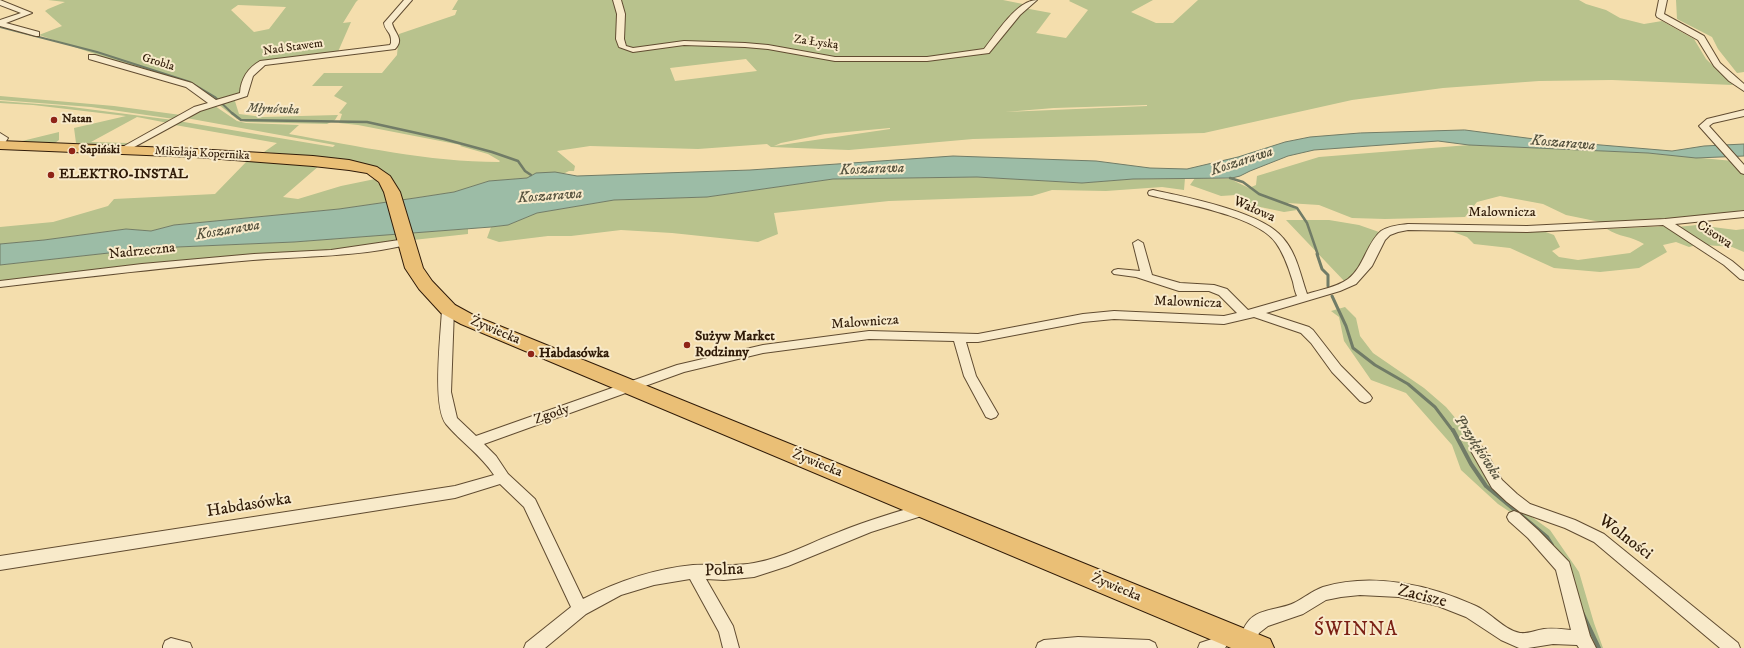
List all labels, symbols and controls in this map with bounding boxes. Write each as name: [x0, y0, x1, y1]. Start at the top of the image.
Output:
street label: Za Łyską: [793, 33, 839, 53]
street label: Nad Stawem: [262, 37, 324, 59]
street label: Grobla: [140, 51, 176, 75]
water label: Młynówka: [247, 101, 299, 119]
place label: Natan: [62, 113, 92, 127]
marker: Natan: [49, 115, 59, 125]
water label: Koszarawa: [1530, 132, 1596, 156]
water label: Koszarawa: [1208, 143, 1276, 181]
place label: Sapiński: [80, 144, 120, 158]
street label: Mikołaja Kopernika: [154, 144, 250, 164]
marker: Sapiński: [67, 146, 77, 156]
water label: Koszarawa: [839, 160, 905, 180]
place label: ELEKTRO-INSTAL: [59, 167, 188, 183]
marker: ELEKTRO-INSTAL: [46, 170, 56, 180]
water label: Koszarawa: [517, 186, 583, 208]
street label: Wałowa: [1231, 193, 1277, 227]
street label: Malownicza: [1468, 205, 1536, 221]
water label: Koszarawa: [195, 217, 261, 245]
street label: Cisowa: [1693, 217, 1735, 253]
street label: Nadrzeczna: [108, 240, 176, 264]
street label: Malownicza: [1154, 293, 1222, 313]
street label: Malownicza: [831, 312, 899, 334]
street label: Żywiecka: [468, 313, 522, 349]
place label: Sużyw Market Rodzinny: [695, 329, 775, 362]
marker: Sużyw Market Rodzinny: [682, 340, 692, 350]
place label: Habdasówka: [539, 346, 609, 362]
marker: Habdasówka: [526, 349, 536, 359]
street label: Zgody: [532, 401, 572, 429]
water label: Przyłękówka: [1449, 412, 1505, 484]
street label: Żywiecka: [789, 446, 845, 482]
street label: Habdasówka: [205, 489, 293, 523]
street label: Wolności: [1594, 511, 1656, 565]
street label: Polna: [704, 560, 744, 582]
street label: Żywiecka: [1089, 570, 1143, 606]
street label: Zacisze: [1395, 581, 1449, 613]
district label: ŚWINNA: [1314, 620, 1398, 642]

